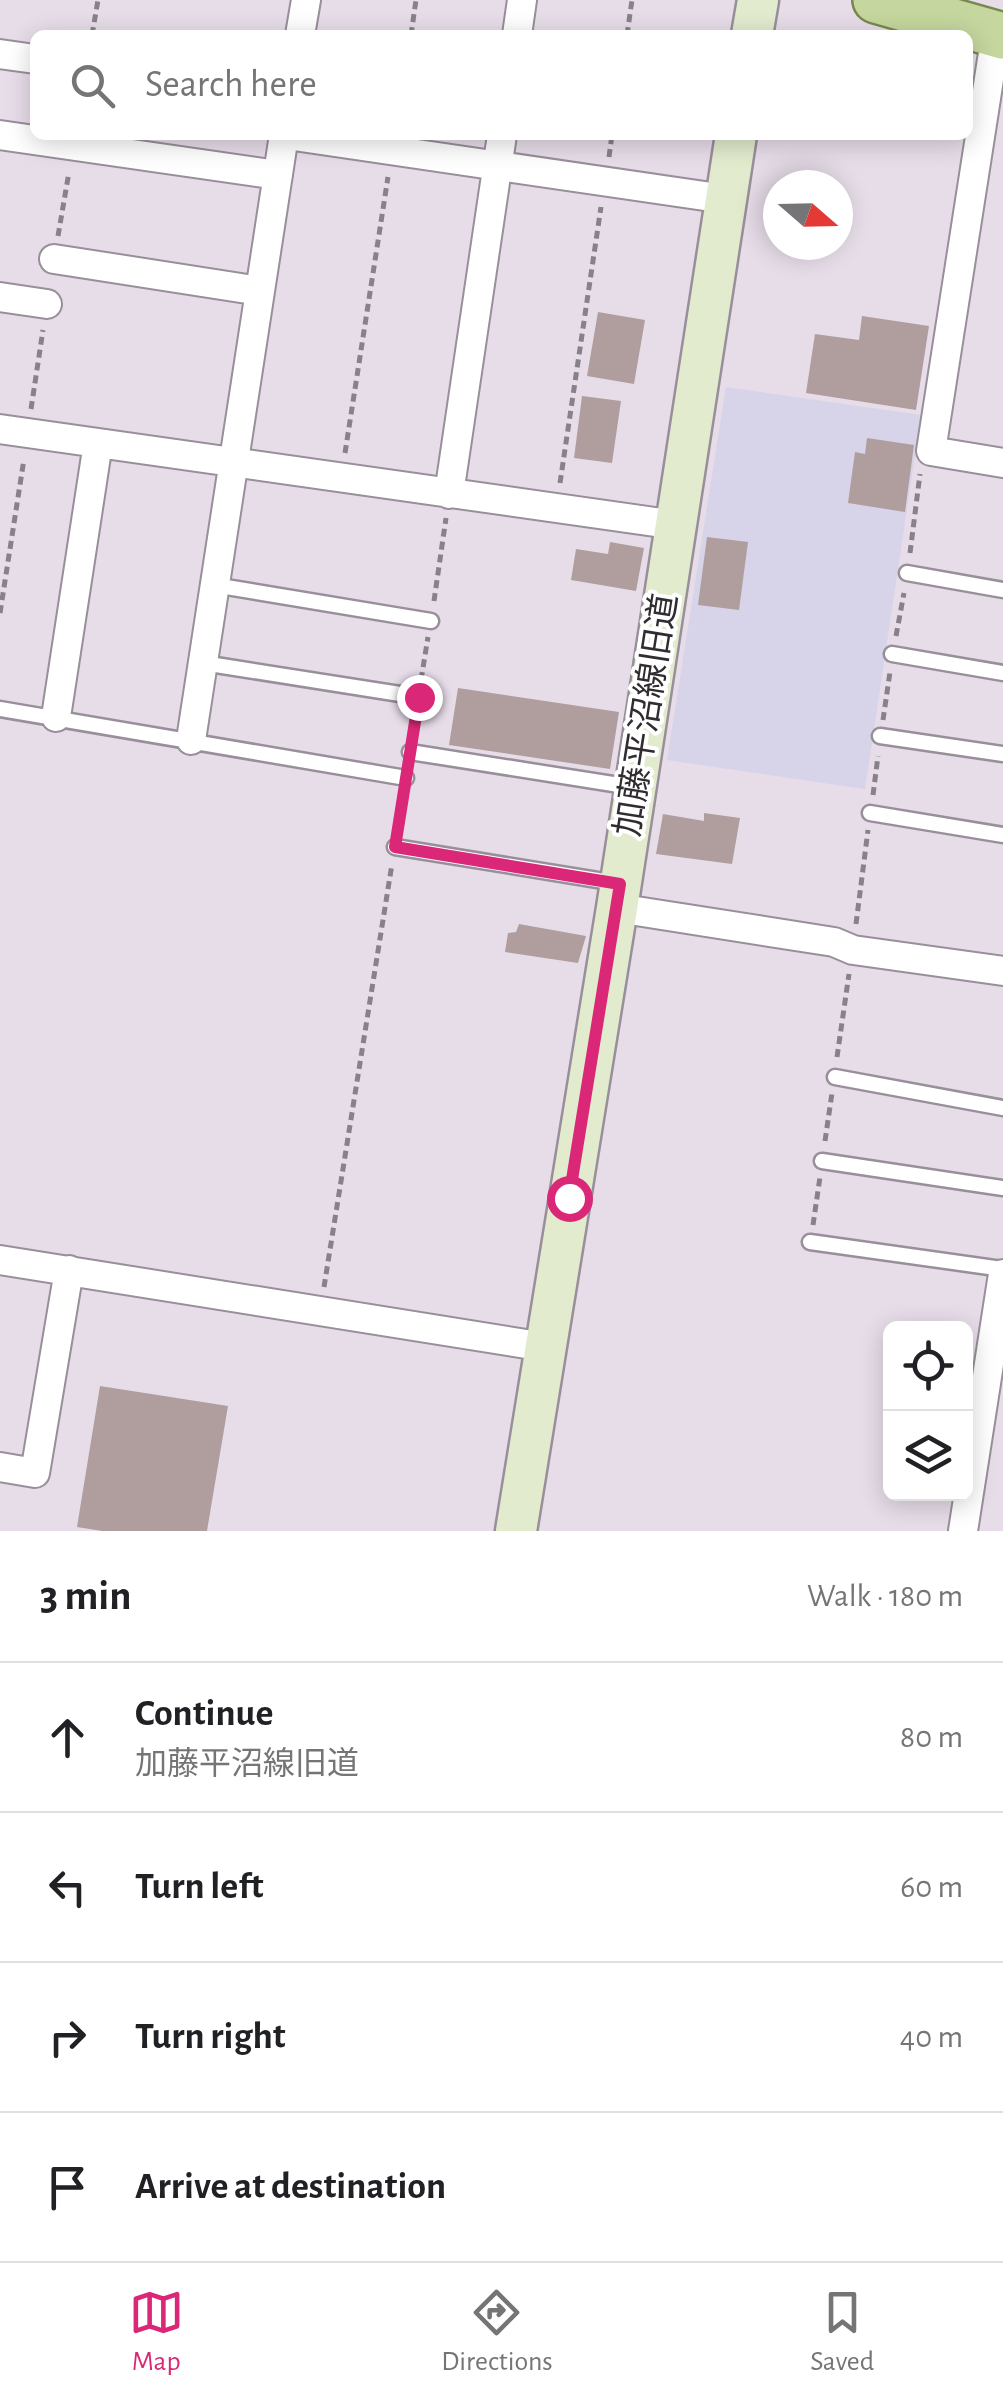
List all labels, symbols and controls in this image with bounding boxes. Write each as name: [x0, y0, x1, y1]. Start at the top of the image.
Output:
search box: [30, 30, 973, 140]
icon: search: [65, 58, 120, 113]
text: Search here: [145, 66, 317, 104]
north arrow: [763, 170, 853, 260]
street label: 加藤平沼線旧道: [609, 591, 683, 839]
route end: [397, 675, 443, 721]
route start: [547, 1176, 593, 1222]
map controls: [883, 1321, 973, 1501]
button: locate: [883, 1321, 973, 1411]
button: layers: [883, 1411, 973, 1501]
text: 3 min: [40, 1575, 132, 1617]
text: Walk · 180 m: [807, 1580, 963, 1612]
text: Continue: [135, 1695, 273, 1733]
icon: ahead: [40, 1710, 95, 1765]
text: 80 m: [900, 1721, 963, 1753]
text: 加藤平沼線旧道: [135, 1748, 359, 1780]
icon: left: [40, 1860, 95, 1915]
text: Turn left: [135, 1868, 263, 1906]
text: 60 m: [900, 1871, 963, 1903]
icon: right: [40, 2010, 95, 2065]
text: Turn right: [135, 2018, 285, 2056]
text: 40 m: [900, 2021, 963, 2053]
icon: arrive: [40, 2160, 95, 2215]
text: Arrive at destination: [135, 2168, 446, 2206]
tab: Map: [129, 2285, 184, 2379]
tab: Directions: [441, 2285, 553, 2379]
tab: Saved: [810, 2285, 874, 2379]

